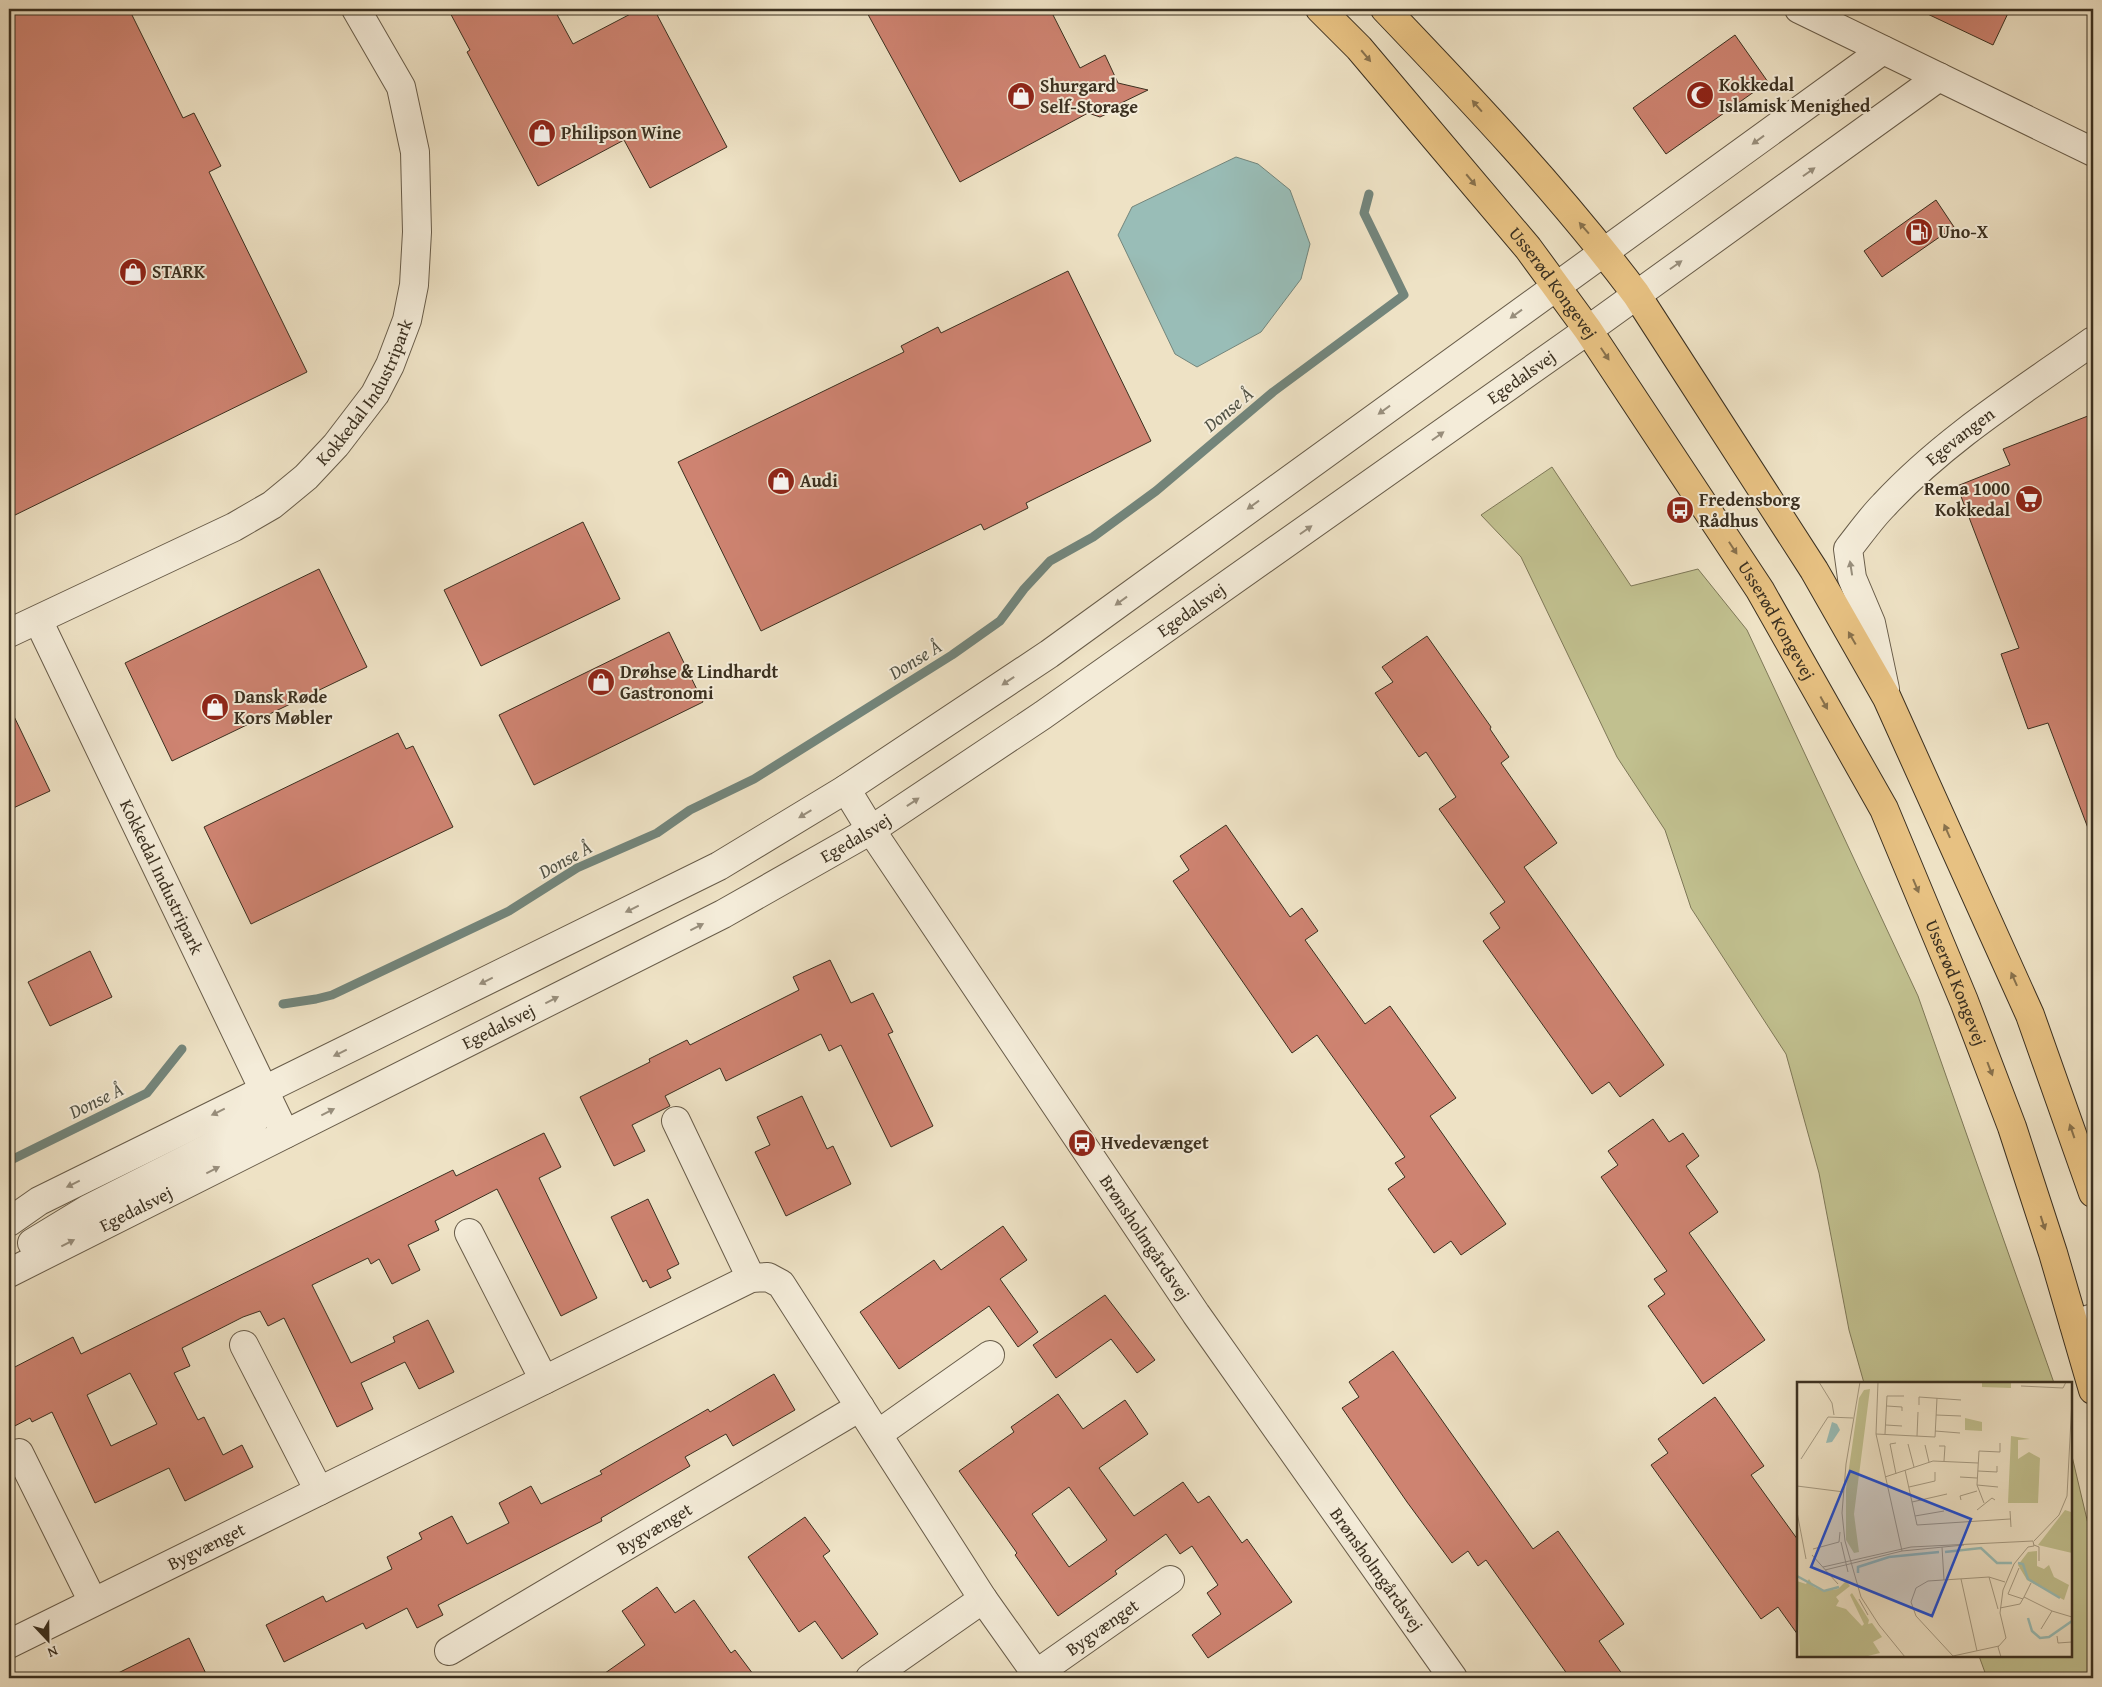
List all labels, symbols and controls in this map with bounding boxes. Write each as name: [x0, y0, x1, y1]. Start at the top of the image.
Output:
one-way arrow: [1360, 49, 1371, 62]
place label: Kokkedal Islamisk Menighed: [1719, 71, 1871, 119]
place label: Shurgard Self-Storage: [1040, 72, 1138, 120]
mosque icon: Kokkedal Islamisk Menighed: [1685, 80, 1715, 110]
shop icon: Shurgard Self-Storage: [1006, 81, 1036, 111]
one-way arrow: [1471, 100, 1483, 112]
shop icon: Philipson Wine: [527, 118, 557, 148]
place label: Philipson Wine: [561, 119, 682, 146]
one-way arrow: [1752, 135, 1765, 145]
one-way arrow: [1802, 167, 1816, 177]
one-way arrow: [1465, 173, 1477, 185]
fuel station icon: Uno-X: [1904, 217, 1934, 247]
place label: Uno-X: [1938, 218, 1989, 245]
street label: Usserød Kongevej: [1503, 221, 1604, 344]
one-way arrow: [1578, 223, 1590, 235]
shop icon: STARK: [118, 257, 148, 287]
place label: STARK: [152, 258, 206, 285]
one-way arrow: [1669, 260, 1683, 270]
one-way arrow: [1509, 309, 1523, 319]
street label: Kokkedal Industripark: [309, 314, 420, 471]
street label: Egedalsvej: [1481, 343, 1561, 410]
one-way arrow: [1600, 347, 1609, 361]
water label: Donse Å: [1196, 380, 1259, 439]
street label: Egevangen: [1919, 400, 2000, 472]
one-way arrow: [1378, 405, 1391, 415]
one-way arrow: [1431, 431, 1445, 441]
shop icon: Audi: [766, 466, 796, 496]
place label: Audi: [800, 467, 838, 494]
place label: Rema 1000 Kokkedal: [1924, 475, 2010, 523]
supermarket icon: Rema 1000 Kokkedal: [2014, 484, 2044, 514]
place label: Fredensborg Rådhus: [1699, 486, 1800, 534]
bus stop icon: Fredensborg Rådhus: [1665, 495, 1695, 525]
one-way arrow: [1246, 500, 1260, 510]
one-way arrow: [1299, 525, 1312, 535]
one-way arrow: [1728, 541, 1737, 555]
street label: Usserød Kongevej: [1731, 555, 1822, 685]
one-way arrow: [1846, 559, 1854, 575]
street label: Egedalsvej: [1151, 576, 1231, 643]
one-way arrow: [1115, 596, 1128, 606]
water label: Donse Å: [882, 632, 947, 687]
one-way arrow: [1848, 632, 1857, 645]
place label: Drøhse & Lindhardt Gastronomi: [620, 658, 779, 706]
shop icon: Drøhse & Lindhardt Gastronomi: [586, 667, 616, 697]
one-way arrow: [1001, 676, 1015, 686]
place label: Dansk Røde Kors Møbler: [234, 683, 333, 731]
shop icon: Dansk Røde Kors Møbler: [200, 692, 230, 722]
one-way arrow: [1820, 696, 1828, 710]
street label: Kokkedal Industripark: [113, 795, 211, 960]
one-way arrow: [906, 797, 920, 807]
street label: Egedalsvej: [815, 806, 897, 869]
one-way arrow: [798, 810, 811, 819]
one-way arrow: [1943, 824, 1951, 838]
water label: Donse Å: [532, 833, 597, 886]
one-way arrow: [1912, 879, 1920, 894]
one-way arrow: [624, 905, 639, 914]
street label: Usserød Kongevej: [1919, 915, 1994, 1050]
one-way arrow: [690, 923, 704, 931]
one-way arrow: [2009, 972, 2017, 986]
one-way arrow: [479, 977, 493, 985]
one-way arrow: [544, 996, 559, 1004]
street label: Egedalsvej: [457, 997, 540, 1056]
one-way arrow: [333, 1049, 347, 1057]
one-way arrow: [1986, 1062, 1994, 1077]
water label: Donse Å: [63, 1075, 128, 1126]
one-way arrow: [211, 1108, 226, 1116]
one-way arrow: [321, 1108, 335, 1116]
one-way arrow: [2068, 1123, 2076, 1138]
bus stop icon: Hvedevænget: [1067, 1128, 1097, 1158]
place label: Hvedevænget: [1101, 1129, 1209, 1156]
one-way arrow: [206, 1166, 220, 1174]
street label: Brønsholmgårdsvej: [1093, 1169, 1197, 1306]
street label: Egedalsvej: [94, 1179, 177, 1239]
one-way arrow: [66, 1181, 80, 1189]
one-way arrow: [2040, 1215, 2047, 1230]
one-way arrow: [61, 1239, 75, 1247]
inset map: [1797, 1382, 2072, 1657]
street label: Bygvænget: [611, 1495, 698, 1562]
street label: Brønsholmgårdsvej: [1324, 1502, 1430, 1637]
street label: Bygvænget: [163, 1515, 250, 1577]
street label: Bygvænget: [1060, 1592, 1145, 1662]
north arrow: [22, 1614, 72, 1664]
text: N: [44, 1641, 61, 1663]

